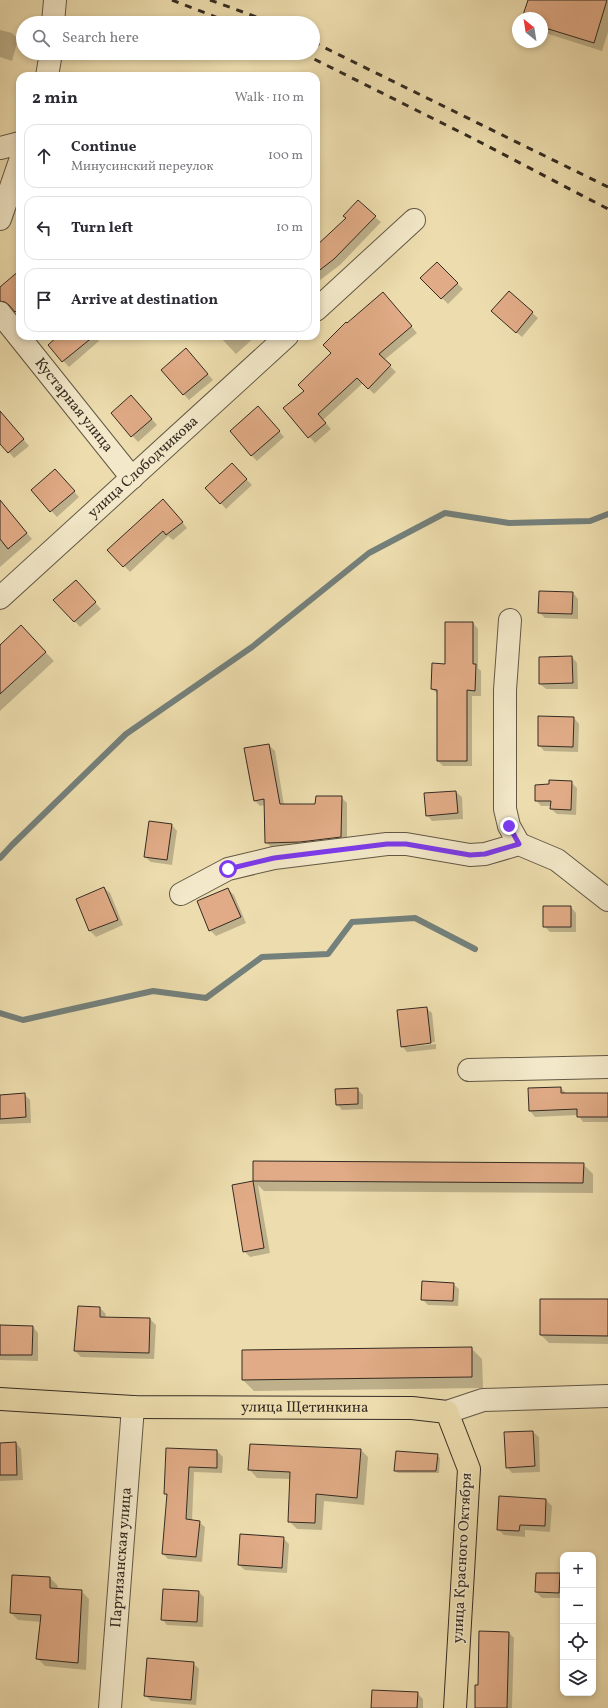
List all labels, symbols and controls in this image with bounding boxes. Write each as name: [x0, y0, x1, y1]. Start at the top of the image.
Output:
north arrow: [512, 12, 548, 48]
search box: [16, 16, 320, 60]
icon: search: [30, 27, 52, 49]
text: Search here: [62, 28, 139, 49]
text: 2 min: [32, 87, 78, 110]
text: Walk · 110 m: [235, 89, 304, 107]
text: Continue: [71, 137, 136, 158]
icon: ahead: [33, 145, 55, 167]
text: 100 m: [268, 147, 303, 165]
text: Минусинский переулок: [71, 158, 213, 176]
icon: left: [33, 217, 55, 239]
text: Turn left: [71, 218, 133, 239]
text: 10 m: [276, 219, 303, 237]
icon: arrive: [33, 289, 55, 311]
text: Arrive at destination: [71, 290, 218, 311]
street label: Кустарная улица: [29, 353, 118, 457]
street label: улица Слободчикова: [83, 411, 203, 523]
route end: [500, 817, 518, 835]
route start: [219, 860, 237, 878]
street label: улица Щетинкина: [241, 1397, 368, 1418]
street label: улица Красного Октября: [448, 1472, 478, 1644]
street label: Партизанская улица: [106, 1486, 137, 1628]
map controls: [560, 1552, 596, 1696]
button: +: [560, 1552, 596, 1588]
button: −: [560, 1588, 596, 1624]
button: locate: [560, 1624, 596, 1660]
button: layers: [560, 1660, 596, 1696]

